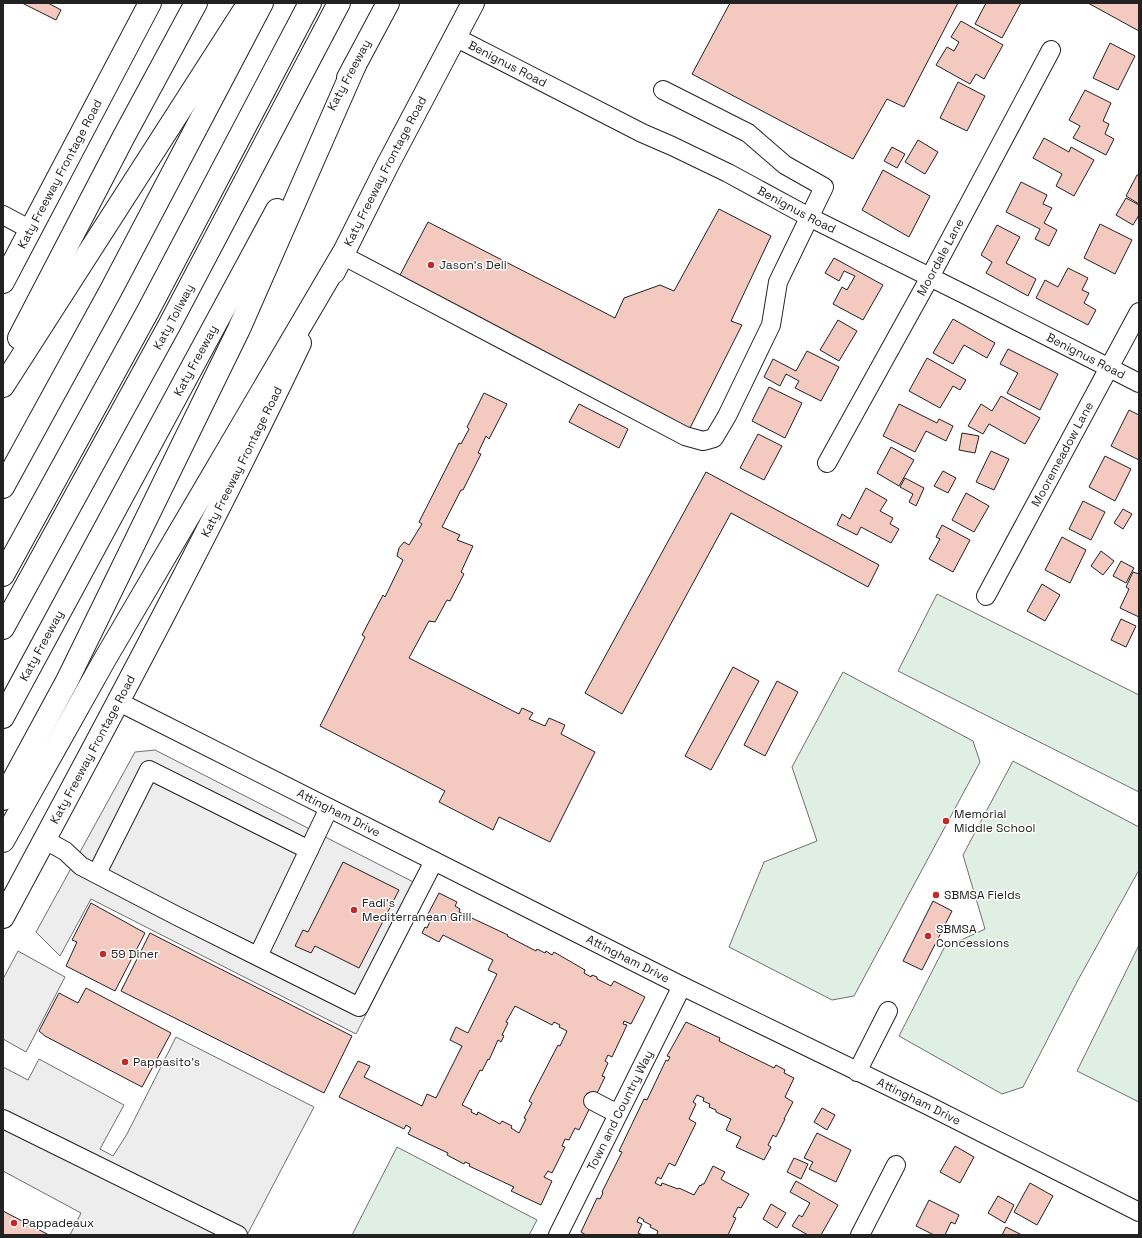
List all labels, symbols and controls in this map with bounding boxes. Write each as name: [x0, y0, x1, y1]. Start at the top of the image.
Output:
street label: Katy Freeway: [324, 37, 374, 113]
street label: Benignus Road: [465, 37, 550, 91]
street label: Katy Freeway Frontage Road: [340, 93, 430, 249]
street label: Katy Freeway Frontage Road: [14, 97, 106, 251]
street label: Benignus Road: [755, 182, 839, 237]
street label: Moordale Lane: [913, 216, 968, 299]
place label: Jason's Deli: [439, 257, 507, 273]
marker: Jason's Deli: [426, 260, 436, 270]
street label: Katy Tollway: [149, 281, 198, 352]
street label: Katy Freeway: [170, 322, 221, 399]
street label: Benignus Road: [1044, 329, 1128, 383]
street label: Katy Freeway Frontage Road: [197, 384, 286, 540]
street label: Mooremeadow Lane: [1028, 399, 1097, 509]
street label: Katy Freeway: [16, 607, 67, 684]
street label: Katy Freeway Frontage Road: [46, 672, 139, 827]
street label: Attingham Drive: [294, 785, 383, 841]
place label: Memorial Middle School: [954, 806, 1036, 836]
marker: Memorial Middle School: [941, 816, 951, 826]
place label: SBMSA Fields: [944, 887, 1021, 903]
marker: SBMSA Fields: [931, 890, 941, 900]
place label: Fadi's Mediterranean Grill: [362, 895, 471, 925]
marker: Fadi's Mediterranean Grill: [349, 905, 359, 915]
place label: SBMSA Concessions: [936, 921, 1009, 951]
street label: Attingham Drive: [583, 931, 672, 986]
marker: SBMSA Concessions: [923, 931, 933, 941]
place label: 59 Diner: [111, 946, 159, 962]
marker: 59 Diner: [98, 949, 108, 959]
street label: Town and Country Way: [583, 1047, 657, 1174]
place label: Pappasito's: [133, 1054, 200, 1070]
marker: Pappasito's: [120, 1057, 130, 1067]
street label: Attingham Drive: [874, 1074, 963, 1129]
place label: Pappadeaux: [22, 1215, 94, 1231]
marker: Pappadeaux: [9, 1218, 19, 1228]

